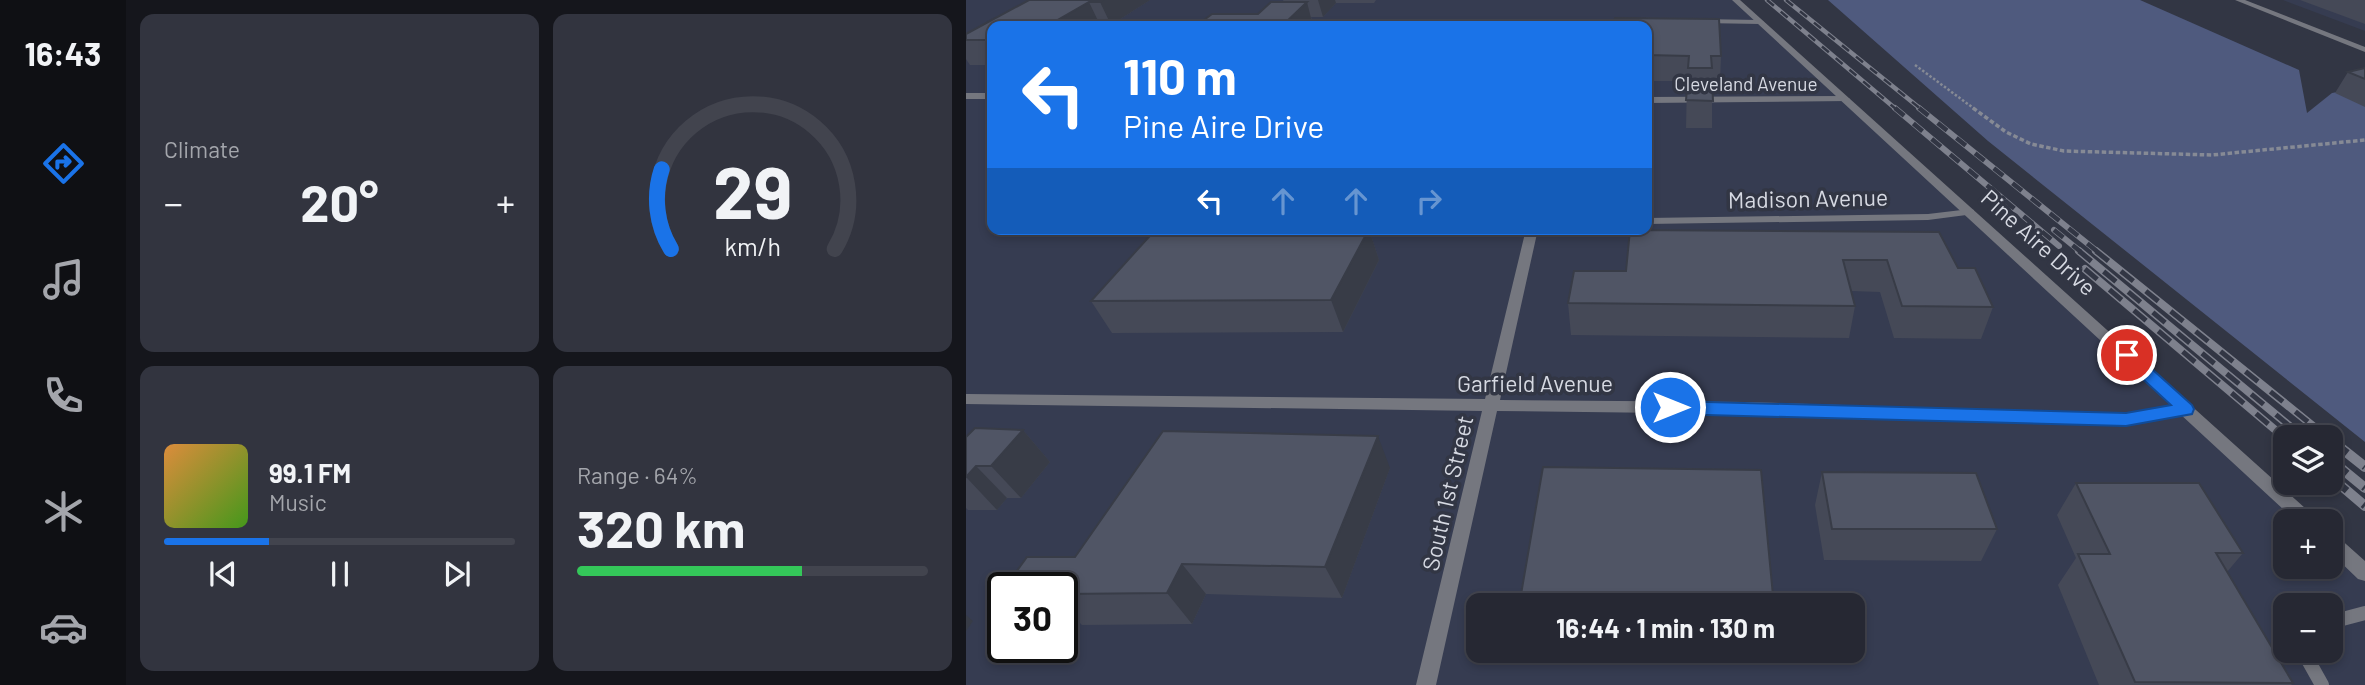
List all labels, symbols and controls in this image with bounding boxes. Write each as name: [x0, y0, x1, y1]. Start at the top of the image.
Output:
text: 16:43: [25, 34, 101, 72]
text: 110 m: [1123, 46, 1237, 105]
icon: left: [1008, 49, 1099, 140]
street label: Cleveland Avenue: [1674, 72, 1818, 95]
text: Pine Aire Drive: [1123, 106, 1324, 144]
text: Climate: [164, 135, 240, 163]
icon: directions: [39, 139, 88, 188]
text: 29: [713, 146, 792, 234]
text: 20°: [300, 170, 379, 232]
text: −: [164, 179, 183, 225]
text: +: [496, 179, 515, 225]
icon: left: [1191, 182, 1229, 220]
icon: ahead: [1264, 182, 1302, 220]
icon: ahead: [1337, 182, 1375, 220]
icon: right: [1410, 182, 1448, 220]
street label: Madison Avenue: [1728, 183, 1888, 213]
street label: Pine Aire Drive: [1976, 183, 2102, 301]
text: km/h: [724, 231, 781, 261]
icon: music: [39, 255, 88, 304]
pin: [2097, 325, 2157, 385]
icon: arrive: [2108, 336, 2146, 374]
street label: Garfield Avenue: [1457, 369, 1613, 397]
position arrow: [1633, 370, 1707, 444]
icon: phone: [39, 371, 88, 420]
street label: South 1st Street: [1416, 413, 1478, 573]
map controls: [2273, 425, 2343, 663]
button: layers: [2273, 425, 2343, 495]
text: 99.1 FM: [269, 457, 351, 488]
text: Range · 64%: [577, 461, 698, 489]
icon: climate: [39, 487, 88, 536]
text: Music: [269, 488, 327, 516]
text: 320 km: [577, 496, 745, 558]
button: +: [2273, 509, 2343, 579]
icon: previous: [204, 555, 242, 593]
icon: pause: [321, 555, 359, 593]
icon: next: [438, 555, 476, 593]
speed limit sign: 30: [987, 572, 1078, 663]
button: −: [2273, 593, 2343, 663]
icon: car: [39, 603, 88, 652]
text: 16:44 · 1 min · 130 m: [1556, 612, 1775, 643]

